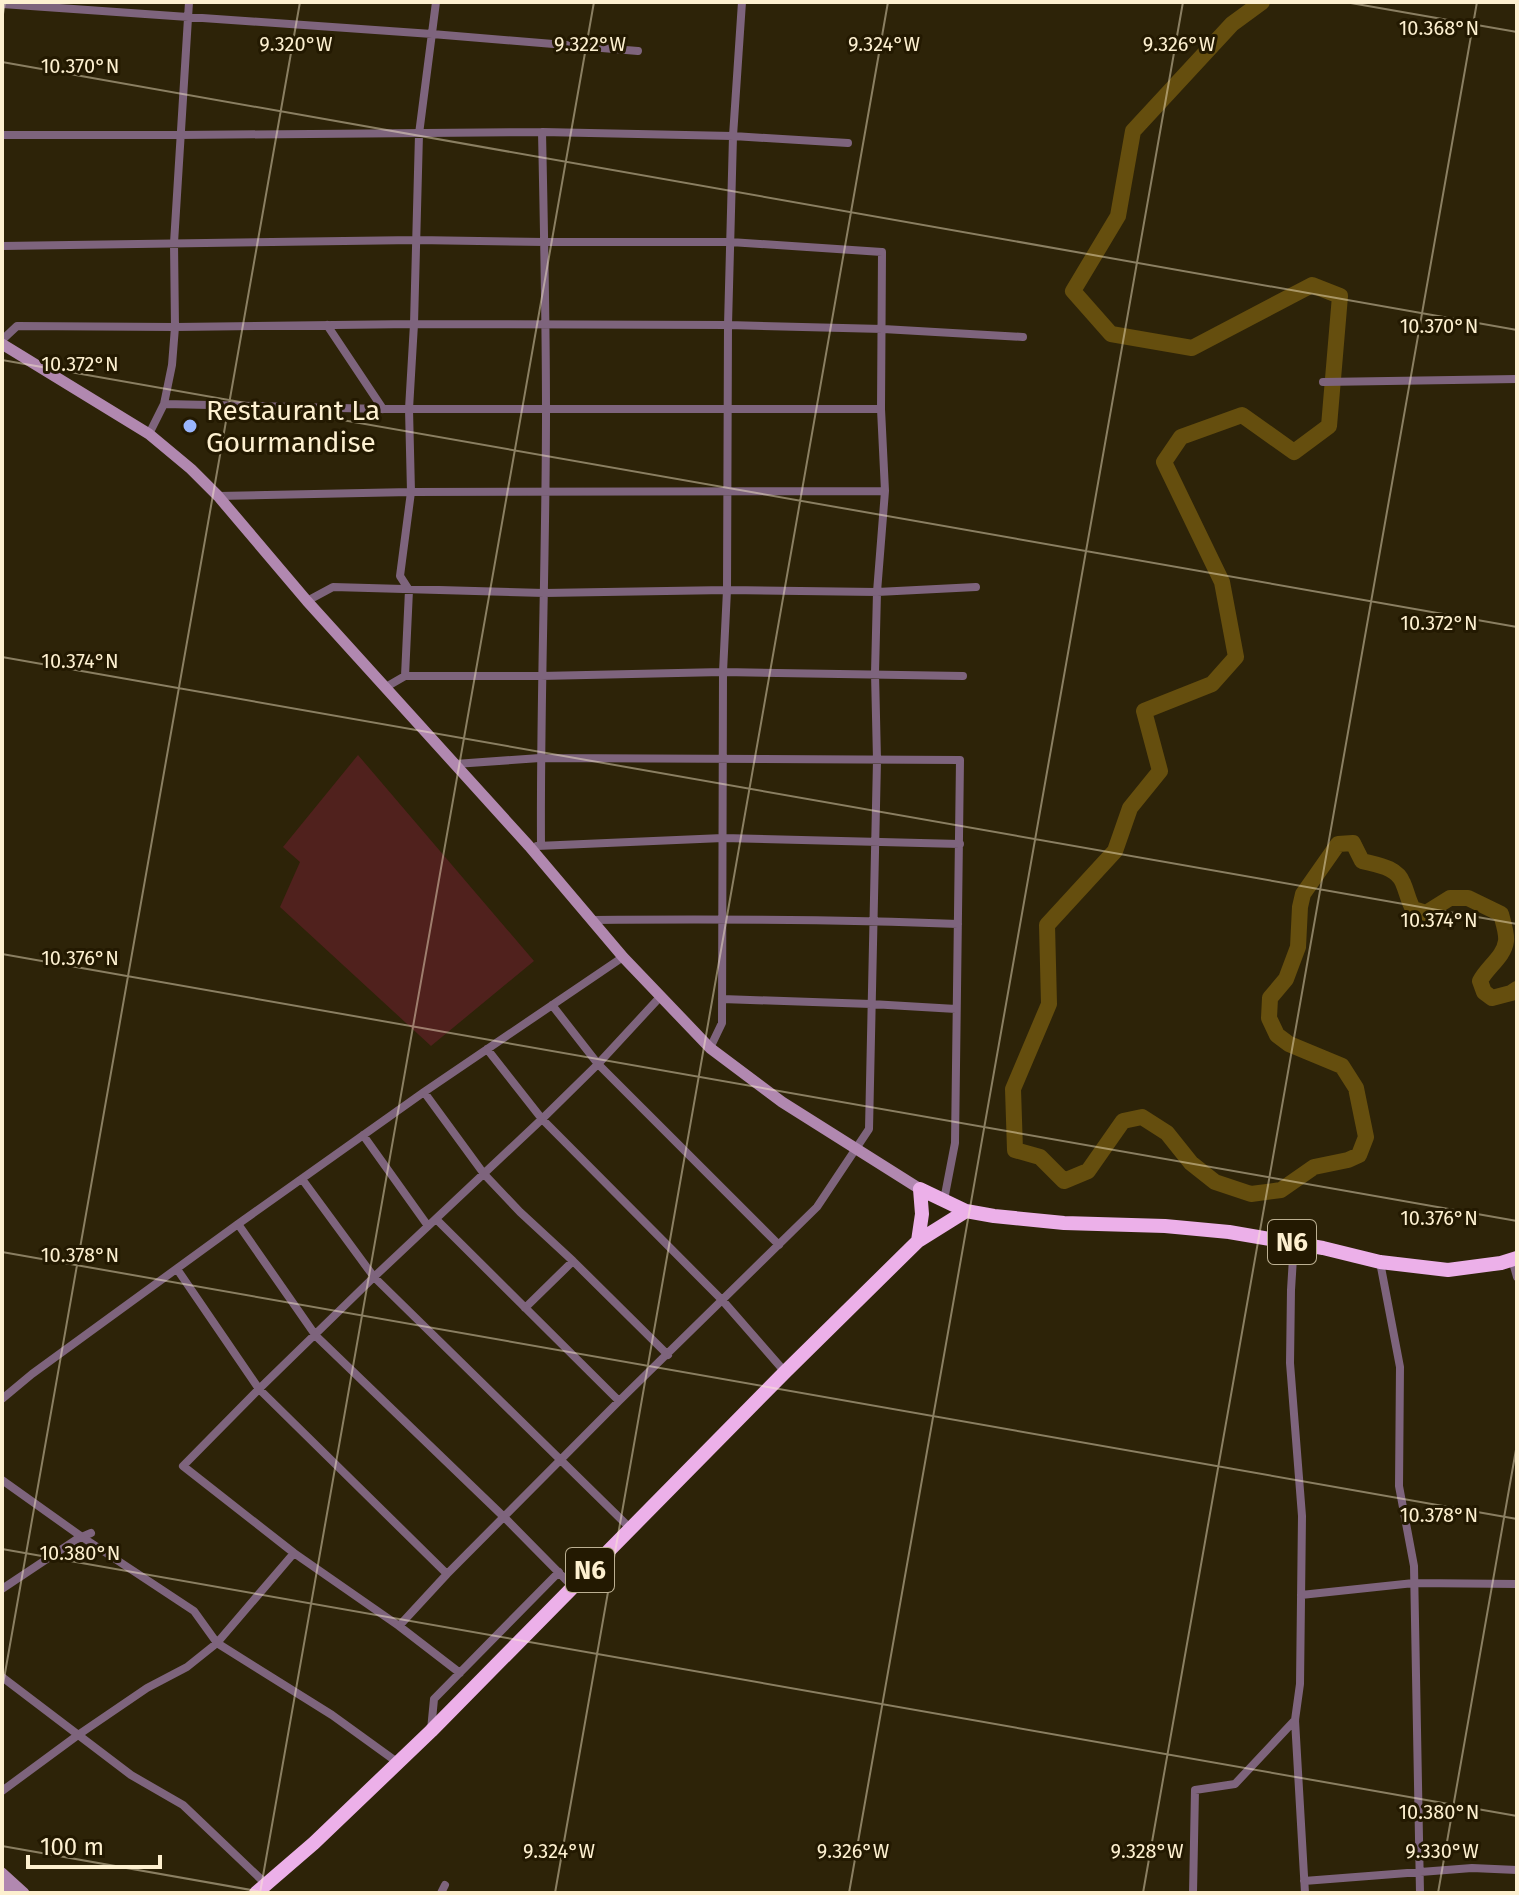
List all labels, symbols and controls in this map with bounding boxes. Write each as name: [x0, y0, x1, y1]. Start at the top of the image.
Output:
text: 10.368°N: [1399, 16, 1479, 40]
text: 9.320°W: [259, 32, 333, 56]
text: 9.322°W: [554, 32, 626, 56]
text: 9.324°W: [848, 32, 921, 56]
text: 9.326°W: [1143, 32, 1216, 56]
text: 10.370°N: [41, 54, 119, 78]
text: 10.370°N: [1400, 314, 1478, 338]
text: 10.372°N: [41, 352, 119, 376]
place label: Restaurant La Gourmandise: [206, 394, 380, 459]
marker: Restaurant La Gourmandise: [181, 417, 199, 435]
text: 10.372°N: [1400, 611, 1478, 635]
text: 10.374°N: [41, 649, 119, 673]
text: 10.374°N: [1400, 908, 1478, 932]
text: 10.376°N: [41, 946, 119, 970]
text: 10.376°N: [1400, 1206, 1478, 1230]
road number: N6: [1268, 1220, 1316, 1264]
text: 10.378°N: [41, 1243, 119, 1267]
text: 10.378°N: [1400, 1503, 1478, 1527]
text: 10.380°N: [39, 1541, 121, 1565]
road number: N6: [566, 1548, 614, 1592]
text: 10.380°N: [1398, 1800, 1480, 1824]
scale bar: [28, 1819, 160, 1869]
text: 100 m: [40, 1833, 104, 1861]
text: 9.324°W: [523, 1839, 596, 1863]
text: 9.326°W: [817, 1839, 890, 1863]
text: 9.328°W: [1110, 1839, 1184, 1863]
text: 9.330°W: [1405, 1839, 1479, 1863]

